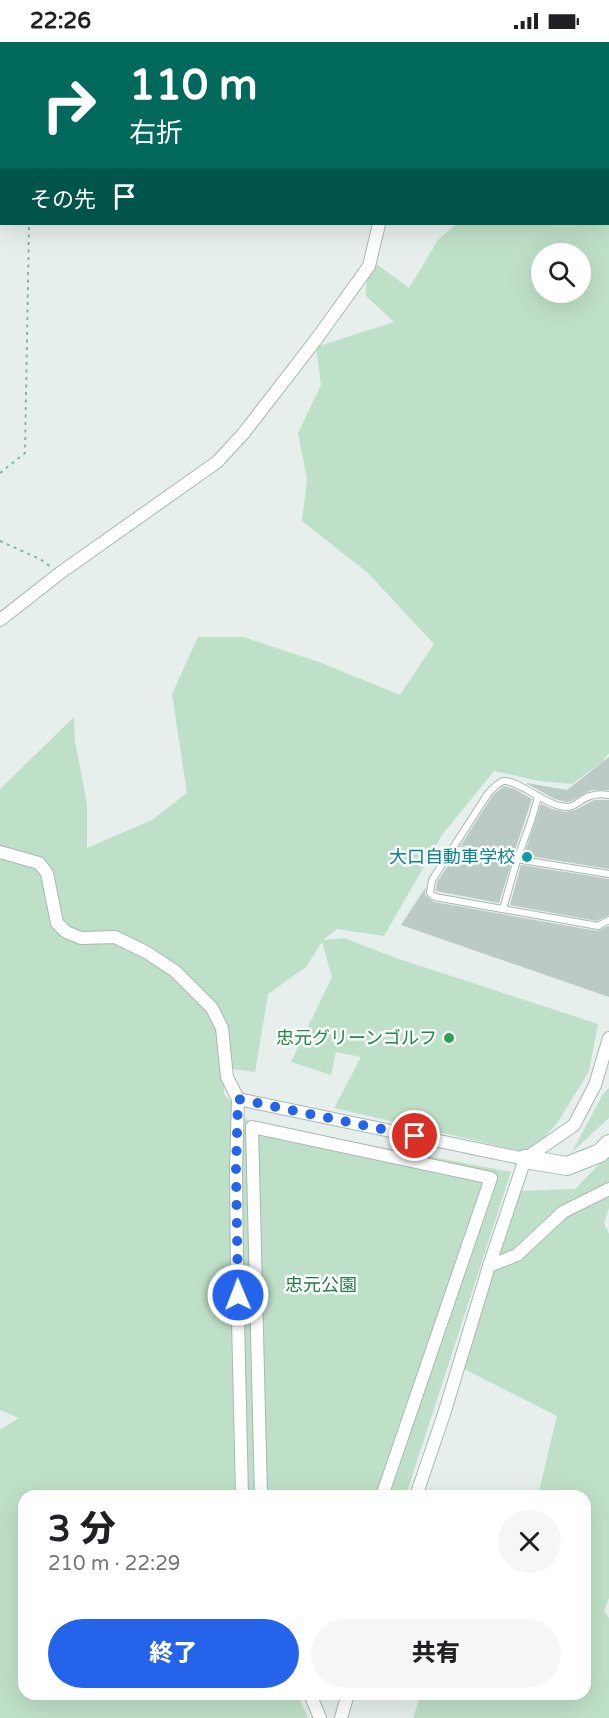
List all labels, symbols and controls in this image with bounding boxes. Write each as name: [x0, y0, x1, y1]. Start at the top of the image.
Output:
text: 22:26: [30, 8, 91, 34]
text: 110 m: [129, 60, 258, 111]
icon: right: [30, 66, 108, 144]
text: 右折: [129, 117, 183, 150]
icon: arrive: [108, 180, 141, 213]
text: その先: [30, 187, 96, 213]
map controls: [531, 243, 591, 303]
button: search: [531, 243, 591, 303]
place label: 大口自動車学校: [389, 846, 515, 868]
marker: 大口自動車学校: [520, 850, 534, 864]
place label: 忠元グリーンゴルフ: [276, 1027, 437, 1049]
marker: 忠元グリーンゴルフ: [442, 1031, 456, 1045]
pin: [389, 1110, 440, 1161]
icon: arrive: [398, 1119, 431, 1152]
position arrow: [206, 1263, 270, 1327]
park label: 忠元公園: [285, 1274, 357, 1296]
text: 3 分: [48, 1508, 116, 1551]
button: close: [498, 1510, 561, 1573]
text: 210 m · 22:29: [48, 1552, 180, 1576]
button: 終了: [48, 1619, 299, 1688]
button: 共有: [311, 1619, 561, 1688]

